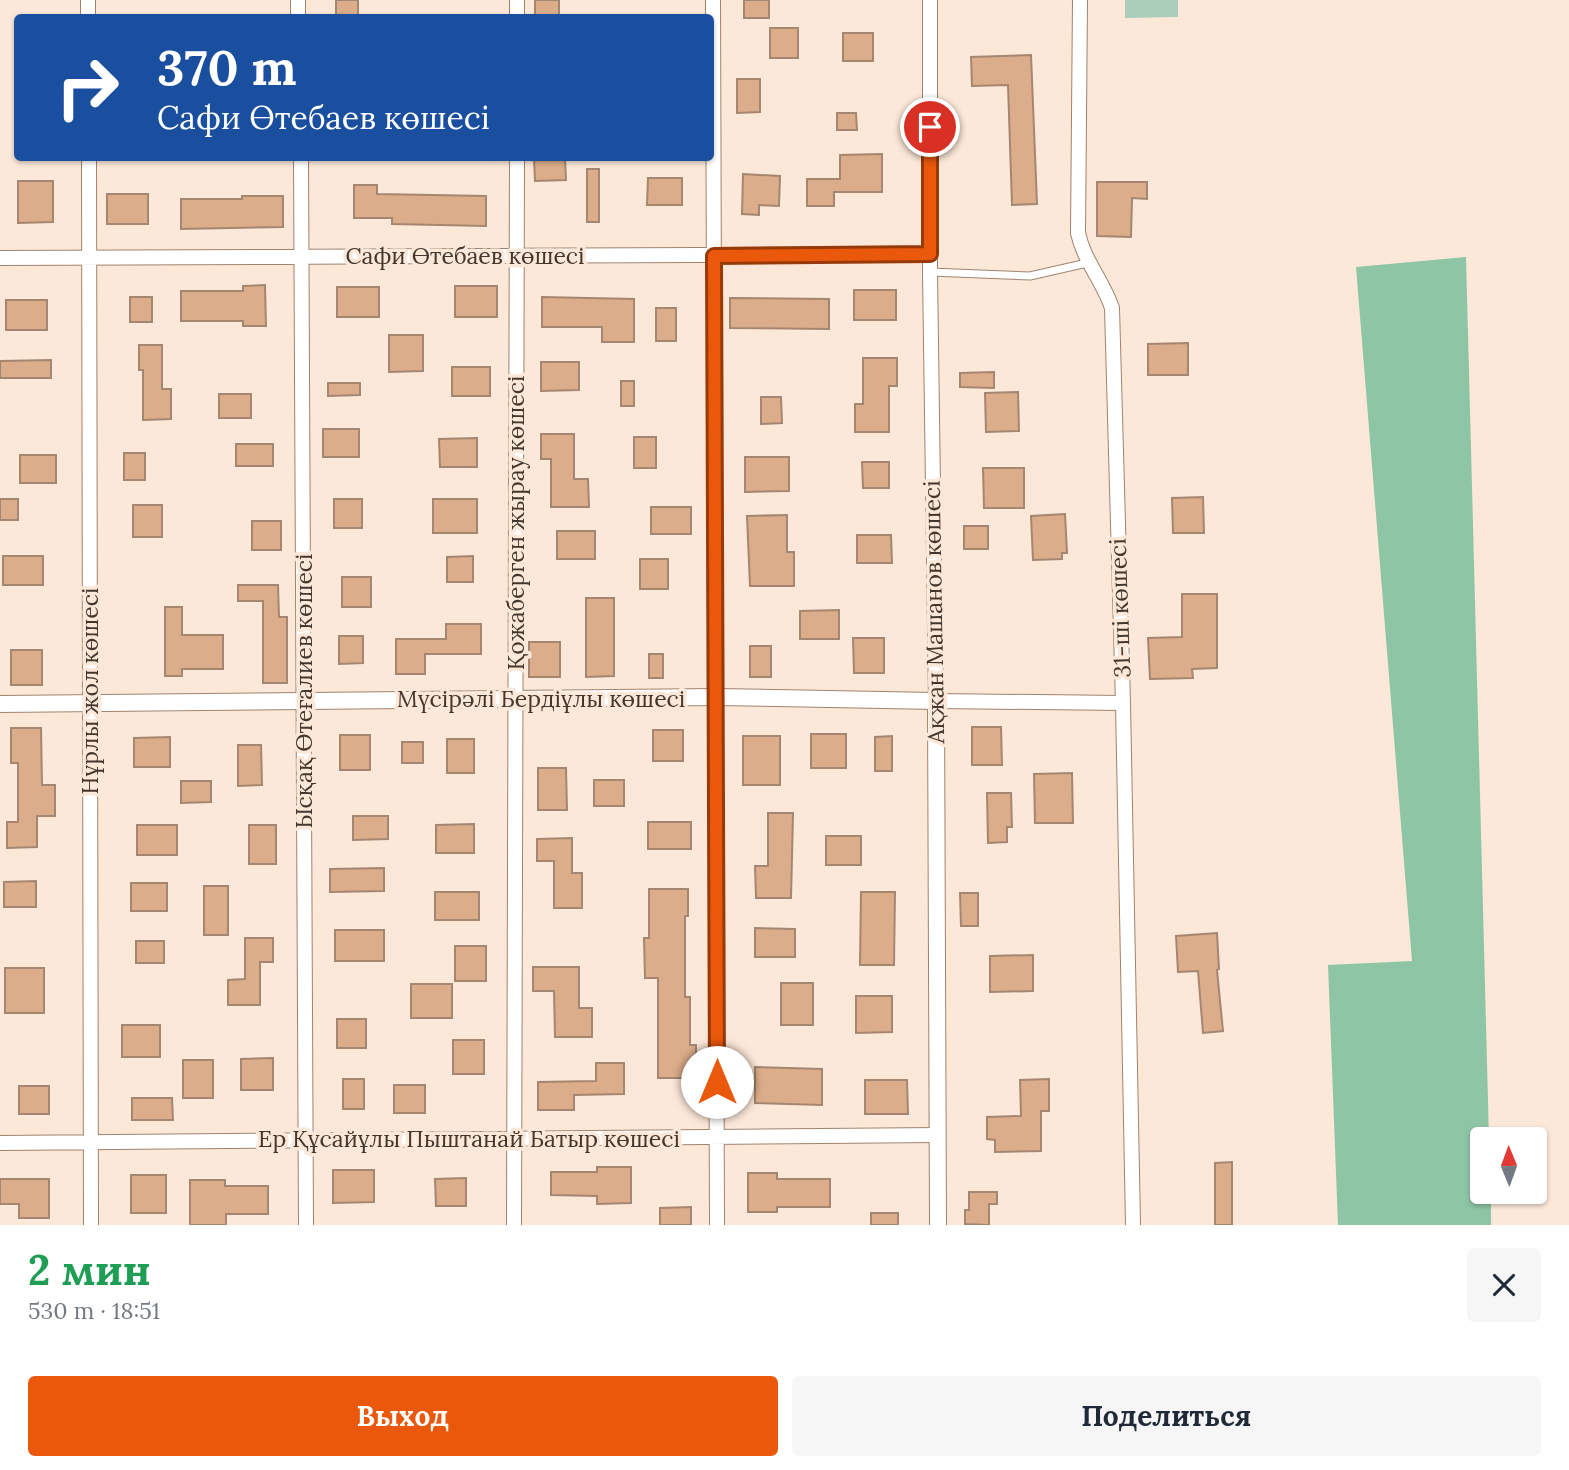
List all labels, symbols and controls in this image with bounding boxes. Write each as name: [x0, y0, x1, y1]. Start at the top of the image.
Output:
text: 370 m: [157, 36, 297, 98]
icon: right: [42, 42, 133, 133]
text: Сафи Өтебаев көшесі: [157, 97, 490, 138]
pin: [900, 97, 960, 157]
icon: arrive: [911, 108, 949, 146]
street label: Сафи Өтебаев көшесі: [345, 241, 585, 270]
street label: Қожаберген жырау көшесі: [501, 376, 530, 670]
street label: Ақжан Машанов көшесі: [917, 480, 950, 745]
street label: 31-ші көшесі: [1103, 538, 1136, 678]
street label: Ысқақ Өтеғалиев көшесі: [289, 553, 318, 829]
street label: Нұрлы жол көшесі: [75, 588, 104, 794]
street label: Мүсірәлі Бердіұлы көшесі: [397, 684, 685, 713]
position arrow: [680, 1045, 754, 1119]
street label: Ер Құсайұлы Пыштанай Батыр көшесі: [258, 1124, 680, 1153]
north arrow: [1470, 1127, 1547, 1204]
map controls: [1470, 1127, 1547, 1204]
text: 2 мин: [28, 1243, 151, 1297]
button: close: [1467, 1248, 1541, 1322]
text: 530 m · 18:51: [28, 1296, 160, 1325]
button: Выход: [28, 1376, 778, 1456]
button: Поделиться: [792, 1376, 1541, 1456]

